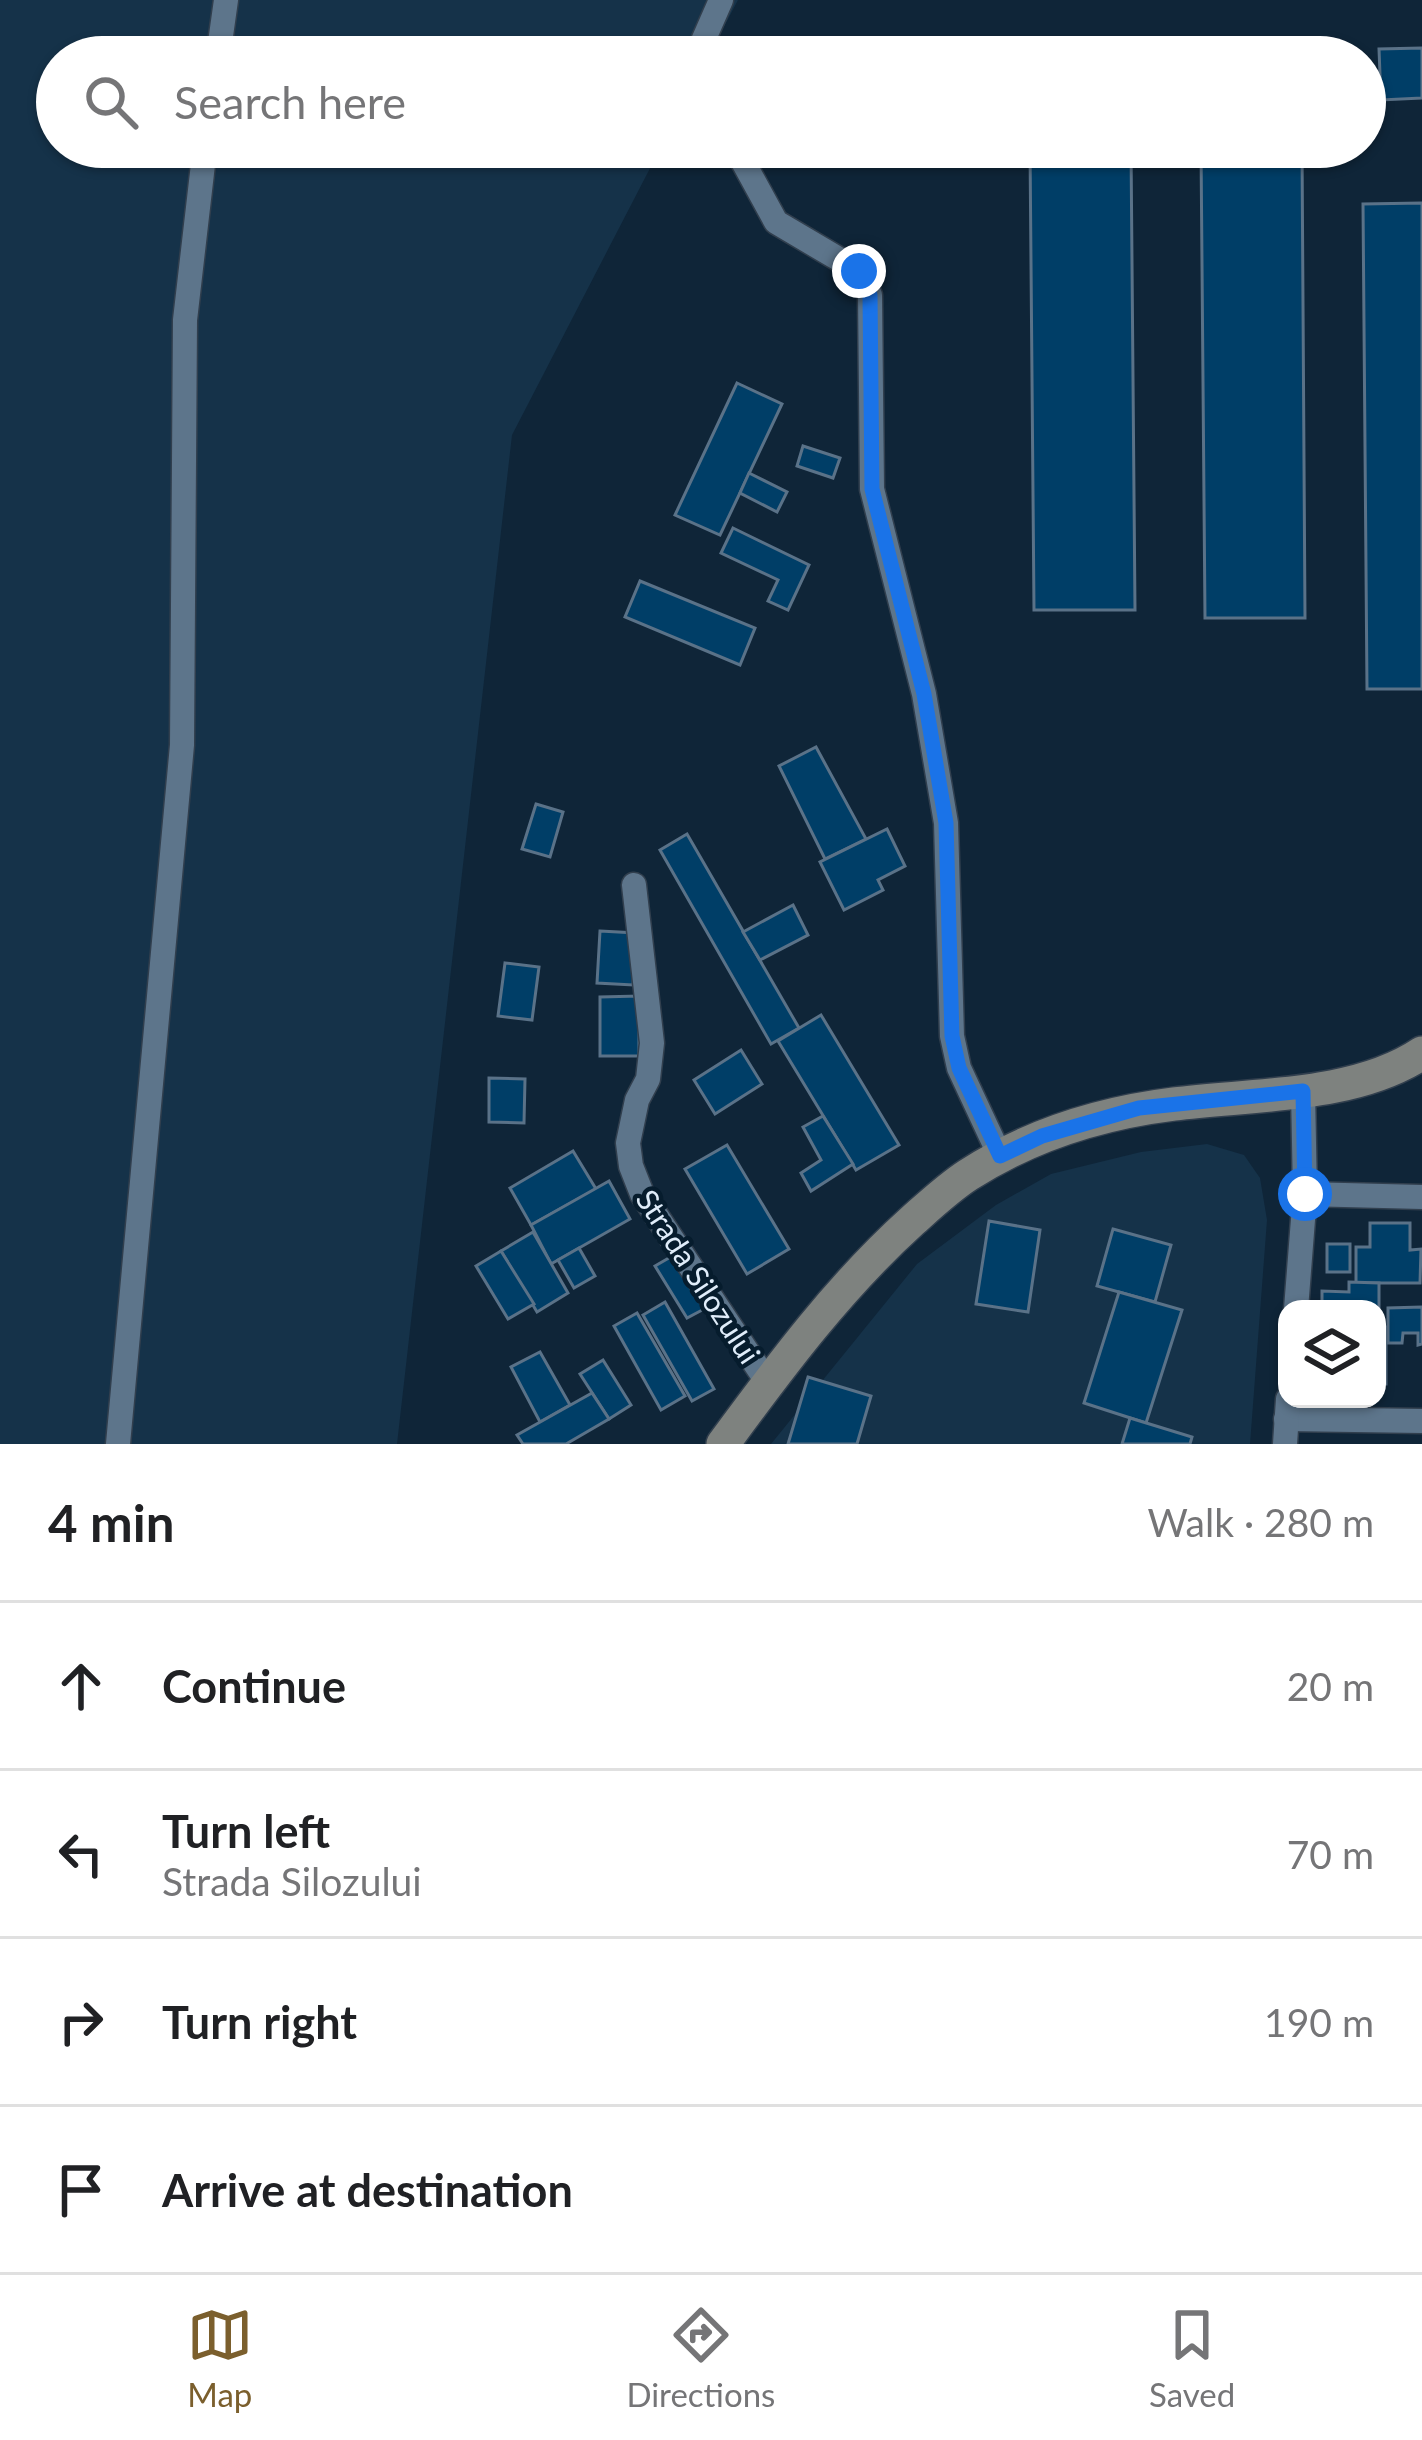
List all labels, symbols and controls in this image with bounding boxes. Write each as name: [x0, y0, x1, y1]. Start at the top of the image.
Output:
search box: [36, 36, 1386, 168]
icon: search: [78, 69, 144, 135]
text: Search here: [174, 75, 406, 129]
route end: [832, 244, 886, 298]
route start: [1278, 1167, 1332, 1221]
street label: Strada Silozului: [630, 1182, 768, 1370]
map controls: [1278, 1300, 1386, 1408]
button: layers: [1278, 1300, 1386, 1408]
text: 4 min: [48, 1492, 174, 1553]
text: Walk · 280 m: [1147, 1499, 1374, 1545]
icon: ahead: [48, 1653, 114, 1719]
text: Continue: [162, 1659, 346, 1713]
text: 20 m: [1287, 1663, 1374, 1709]
text: Turn left: [162, 1804, 330, 1858]
icon: left: [48, 1821, 114, 1887]
text: 70 m: [1287, 1831, 1374, 1877]
text: Strada Silozului: [162, 1858, 422, 1904]
icon: right: [48, 1989, 114, 2055]
text: Turn right: [162, 1995, 357, 2049]
text: 190 m: [1264, 1999, 1374, 2045]
icon: arrive: [48, 2157, 114, 2223]
text: Arrive at destination: [162, 2163, 573, 2217]
tab: Map: [187, 2302, 253, 2414]
tab: Directions: [626, 2302, 775, 2414]
tab: Saved: [1149, 2302, 1235, 2414]

